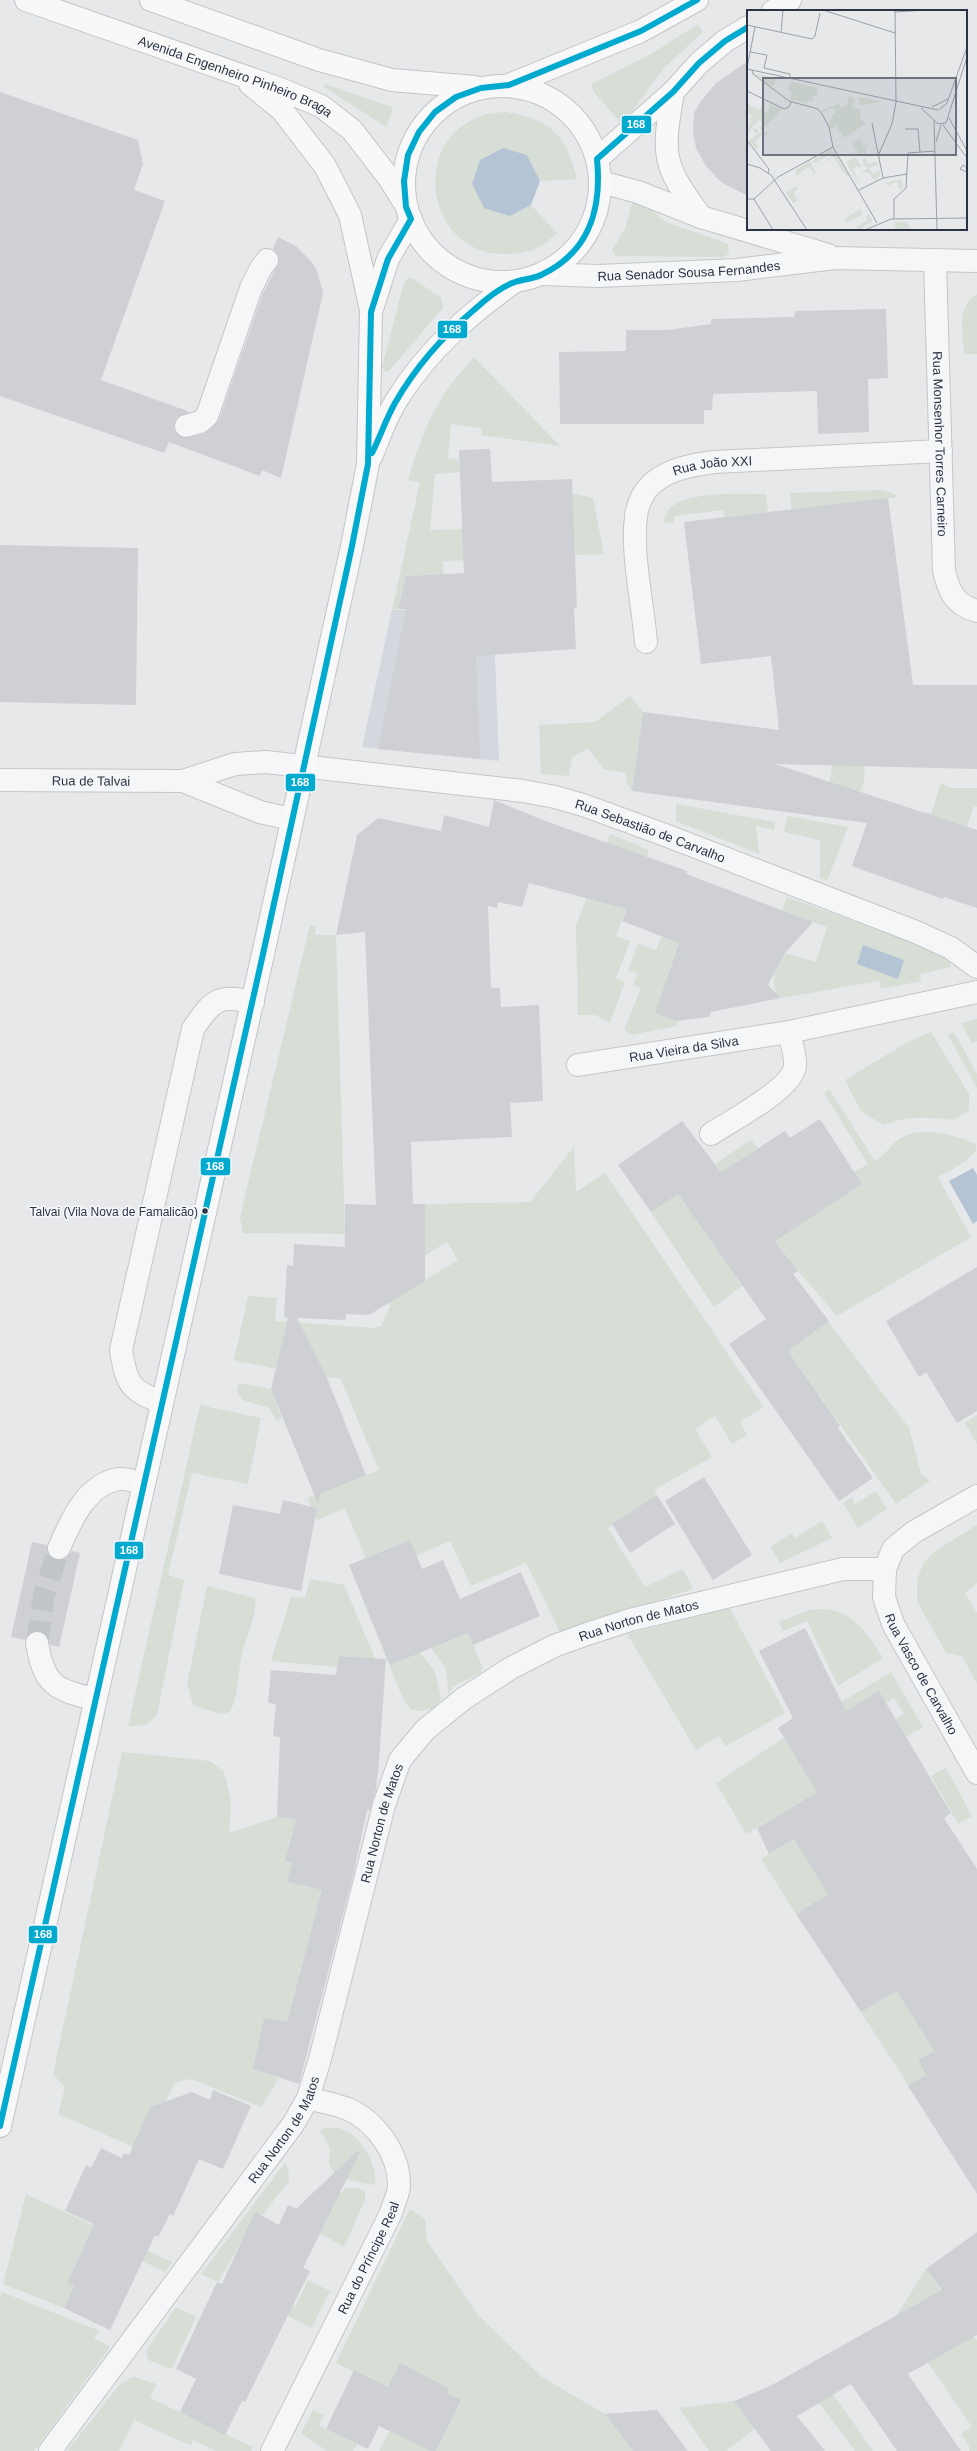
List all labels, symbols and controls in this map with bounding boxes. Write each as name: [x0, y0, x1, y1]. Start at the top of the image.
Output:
inset map: [747, 10, 967, 230]
street label: Avenida Engenheiro Pinheiro Braga: [136, 33, 336, 121]
line badge: 168: [621, 115, 652, 134]
text: 168: [627, 118, 645, 130]
street label: Rua Senador Sousa Fernandes: [597, 258, 781, 284]
line badge: 168: [437, 320, 468, 339]
text: 168: [443, 323, 461, 335]
street label: Rua Monsenhor Torres Carneiro: [930, 351, 950, 537]
street label: Rua João XXI: [671, 453, 752, 479]
street label: Rua de Talvai: [52, 773, 130, 789]
line badge: 168: [285, 773, 316, 792]
text: 168: [291, 776, 309, 788]
street label: Rua Sebastião de Carvalho: [573, 796, 727, 866]
street label: Rua Vieira da Silva: [628, 1033, 740, 1065]
line badge: 168: [200, 1157, 231, 1176]
text: 168: [206, 1160, 224, 1172]
place label: Talvai (Vila Nova de Famalicão): [29, 1205, 198, 1219]
marker: Talvai (Vila Nova de Famalicão): [200, 1206, 210, 1216]
line badge: 168: [114, 1541, 144, 1560]
text: 168: [120, 1544, 138, 1556]
street label: Rua Norton de Matos: [577, 1597, 700, 1644]
street label: Rua Vasco de Carvalho: [882, 1612, 961, 1737]
street label: Rua Norton de Matos: [358, 1761, 406, 1885]
line badge: 168: [28, 1925, 58, 1944]
text: 168: [34, 1928, 52, 1940]
street label: Rua Norton de Matos: [245, 2074, 322, 2186]
street label: Rua do Príncipe Real: [335, 2199, 402, 2317]

